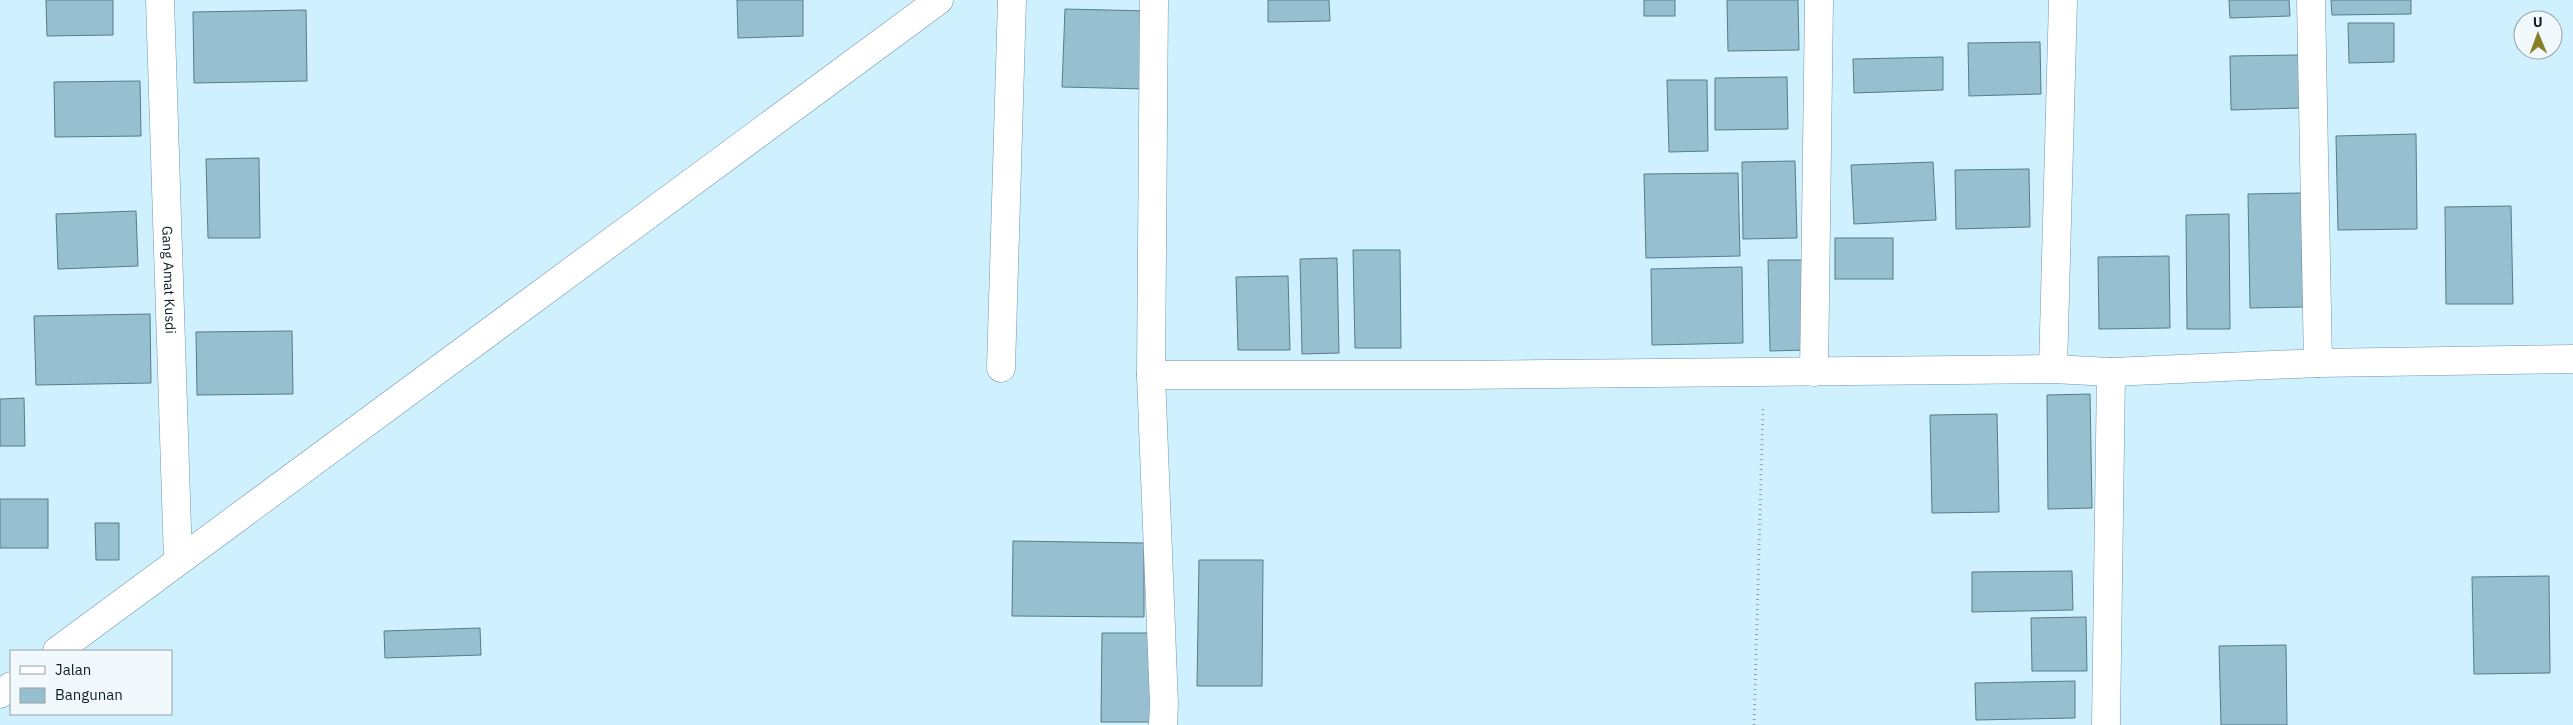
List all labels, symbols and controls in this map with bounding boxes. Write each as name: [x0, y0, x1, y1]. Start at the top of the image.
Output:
north arrow: [2513, 10, 2563, 60]
text: U: [2533, 13, 2543, 31]
street label: Gang Amat Kusdi: [158, 226, 180, 334]
legend: [10, 650, 172, 715]
text: Jalan: [55, 660, 91, 679]
text: Bangunan: [55, 685, 123, 704]

